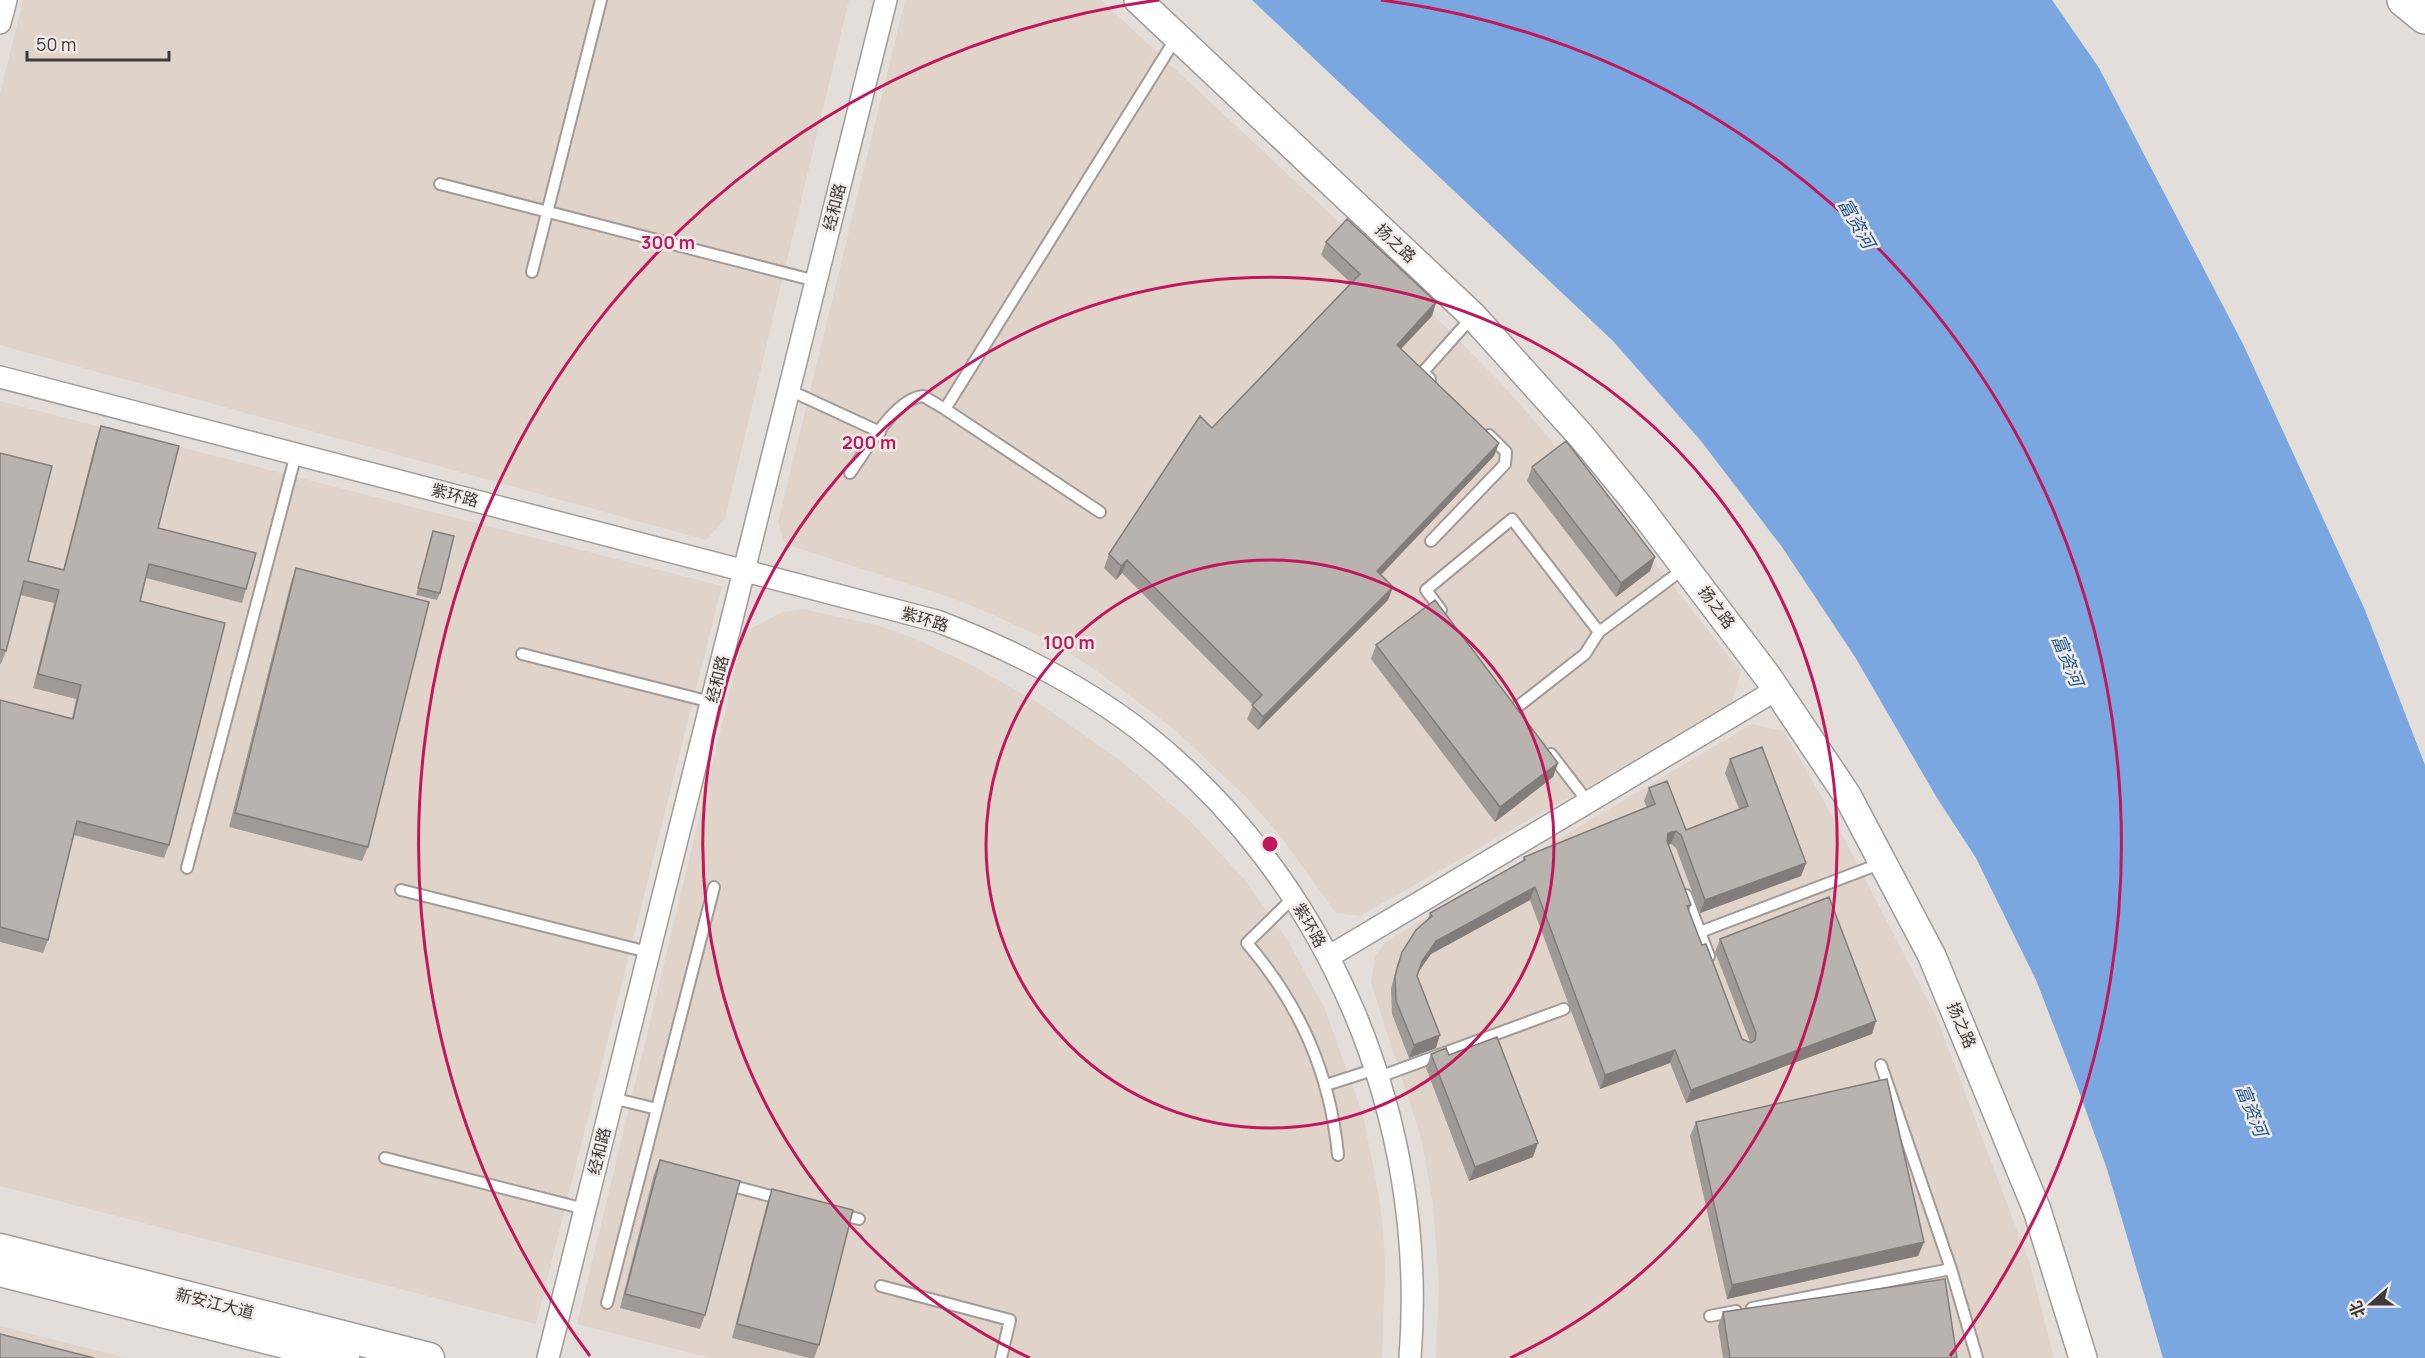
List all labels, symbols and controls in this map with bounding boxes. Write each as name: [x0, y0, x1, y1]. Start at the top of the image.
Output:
scale bar: [27, 24, 170, 62]
text: 50 m: [36, 32, 76, 56]
street label: 经和路: [818, 181, 850, 233]
water label: 富资河: [1833, 194, 1882, 255]
street label: 扬之路: [1371, 219, 1421, 267]
text: 300 m: [641, 230, 695, 254]
text: 200 m: [842, 430, 896, 454]
street label: 紫环路: [429, 478, 481, 512]
street label: 扬之路: [1694, 581, 1740, 633]
street label: 紫环路: [899, 601, 951, 637]
text: 100 m: [1043, 630, 1095, 654]
water label: 富资河: [2047, 630, 2090, 692]
street label: 经和路: [701, 653, 733, 705]
centre of rings: [1260, 834, 1280, 854]
street label: 紫环路: [1288, 899, 1332, 951]
street label: 扬之路: [1942, 999, 1982, 1051]
water label: 富资河: [2231, 1080, 2274, 1142]
street label: 经和路: [583, 1125, 615, 1177]
north arrow: [2341, 1274, 2401, 1334]
street label: 新安江大道: [174, 1283, 256, 1323]
text: 北: [2344, 1298, 2370, 1321]

